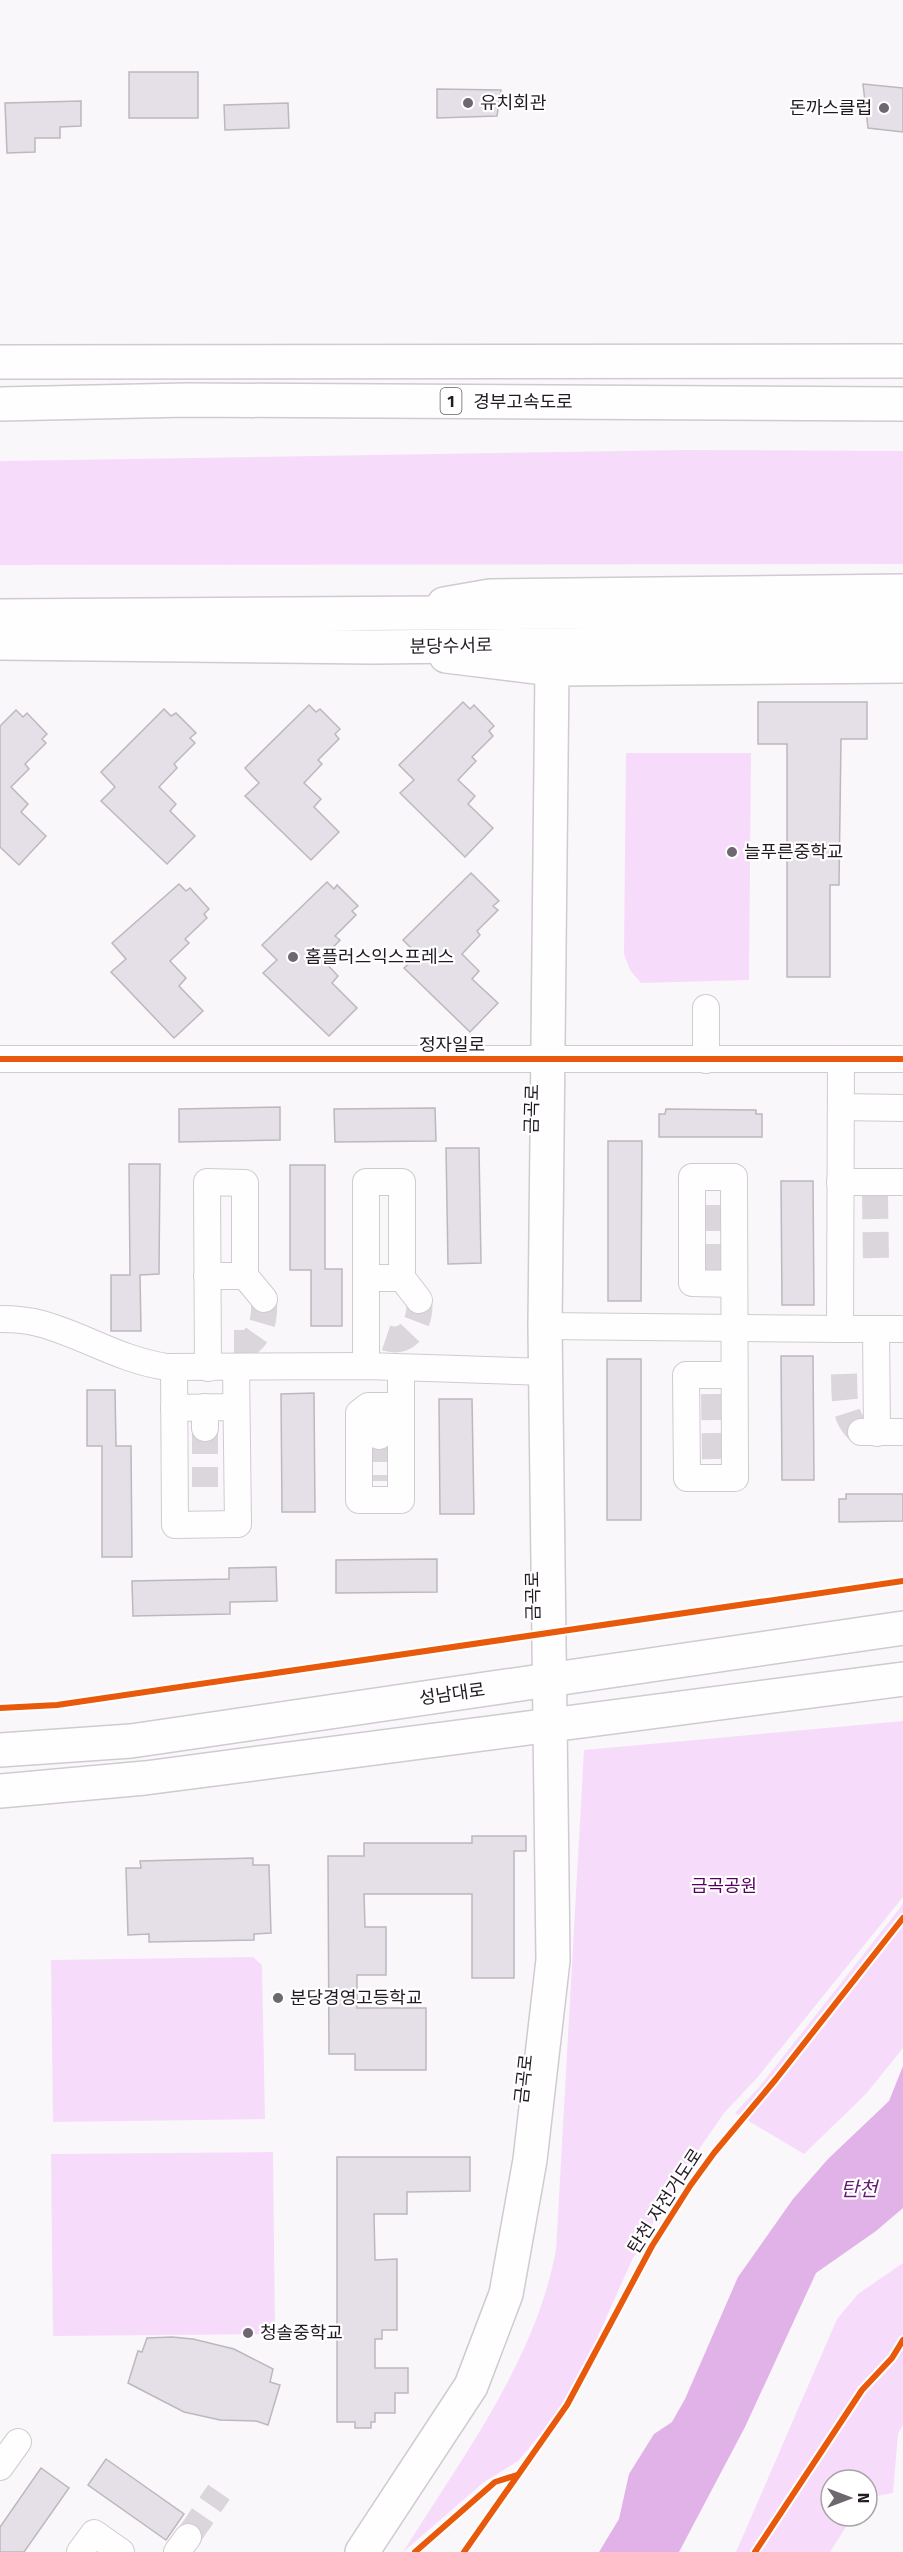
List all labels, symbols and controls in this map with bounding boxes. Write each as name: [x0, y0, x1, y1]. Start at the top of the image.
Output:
place label: 유치회관: [480, 92, 547, 114]
marker: 유치회관: [461, 96, 475, 110]
place label: 돈까스클럽: [789, 97, 872, 119]
marker: 돈까스클럽: [877, 101, 891, 115]
road number: 1: [440, 388, 462, 414]
street label: 경부고속도로: [473, 391, 573, 413]
street label: 분당수서로: [409, 634, 493, 658]
place label: 늘푸른중학교: [744, 841, 843, 863]
marker: 늘푸른중학교: [725, 845, 739, 859]
place label: 홈플러스익스프레스: [305, 946, 454, 968]
marker: 홈플러스익스프레스: [286, 950, 300, 964]
street label: 정자일로: [419, 1034, 485, 1056]
street label: 금곡로: [521, 1084, 543, 1134]
street label: 금곡로: [522, 1571, 544, 1621]
street label: 성남대로: [418, 1678, 486, 1710]
park label: 금곡공원: [691, 1875, 757, 1897]
place label: 분당경영고등학교: [290, 1987, 422, 2009]
marker: 분당경영고등학교: [271, 1991, 285, 2005]
street label: 금곡로: [510, 2053, 538, 2105]
street label: 탄천 자전거도로: [623, 2144, 707, 2258]
water label: 탄천: [841, 2177, 880, 2201]
place label: 청솔중학교: [260, 2322, 343, 2344]
marker: 청솔중학교: [241, 2326, 255, 2340]
north arrow: [819, 2468, 879, 2528]
text: N: [854, 2493, 873, 2503]

